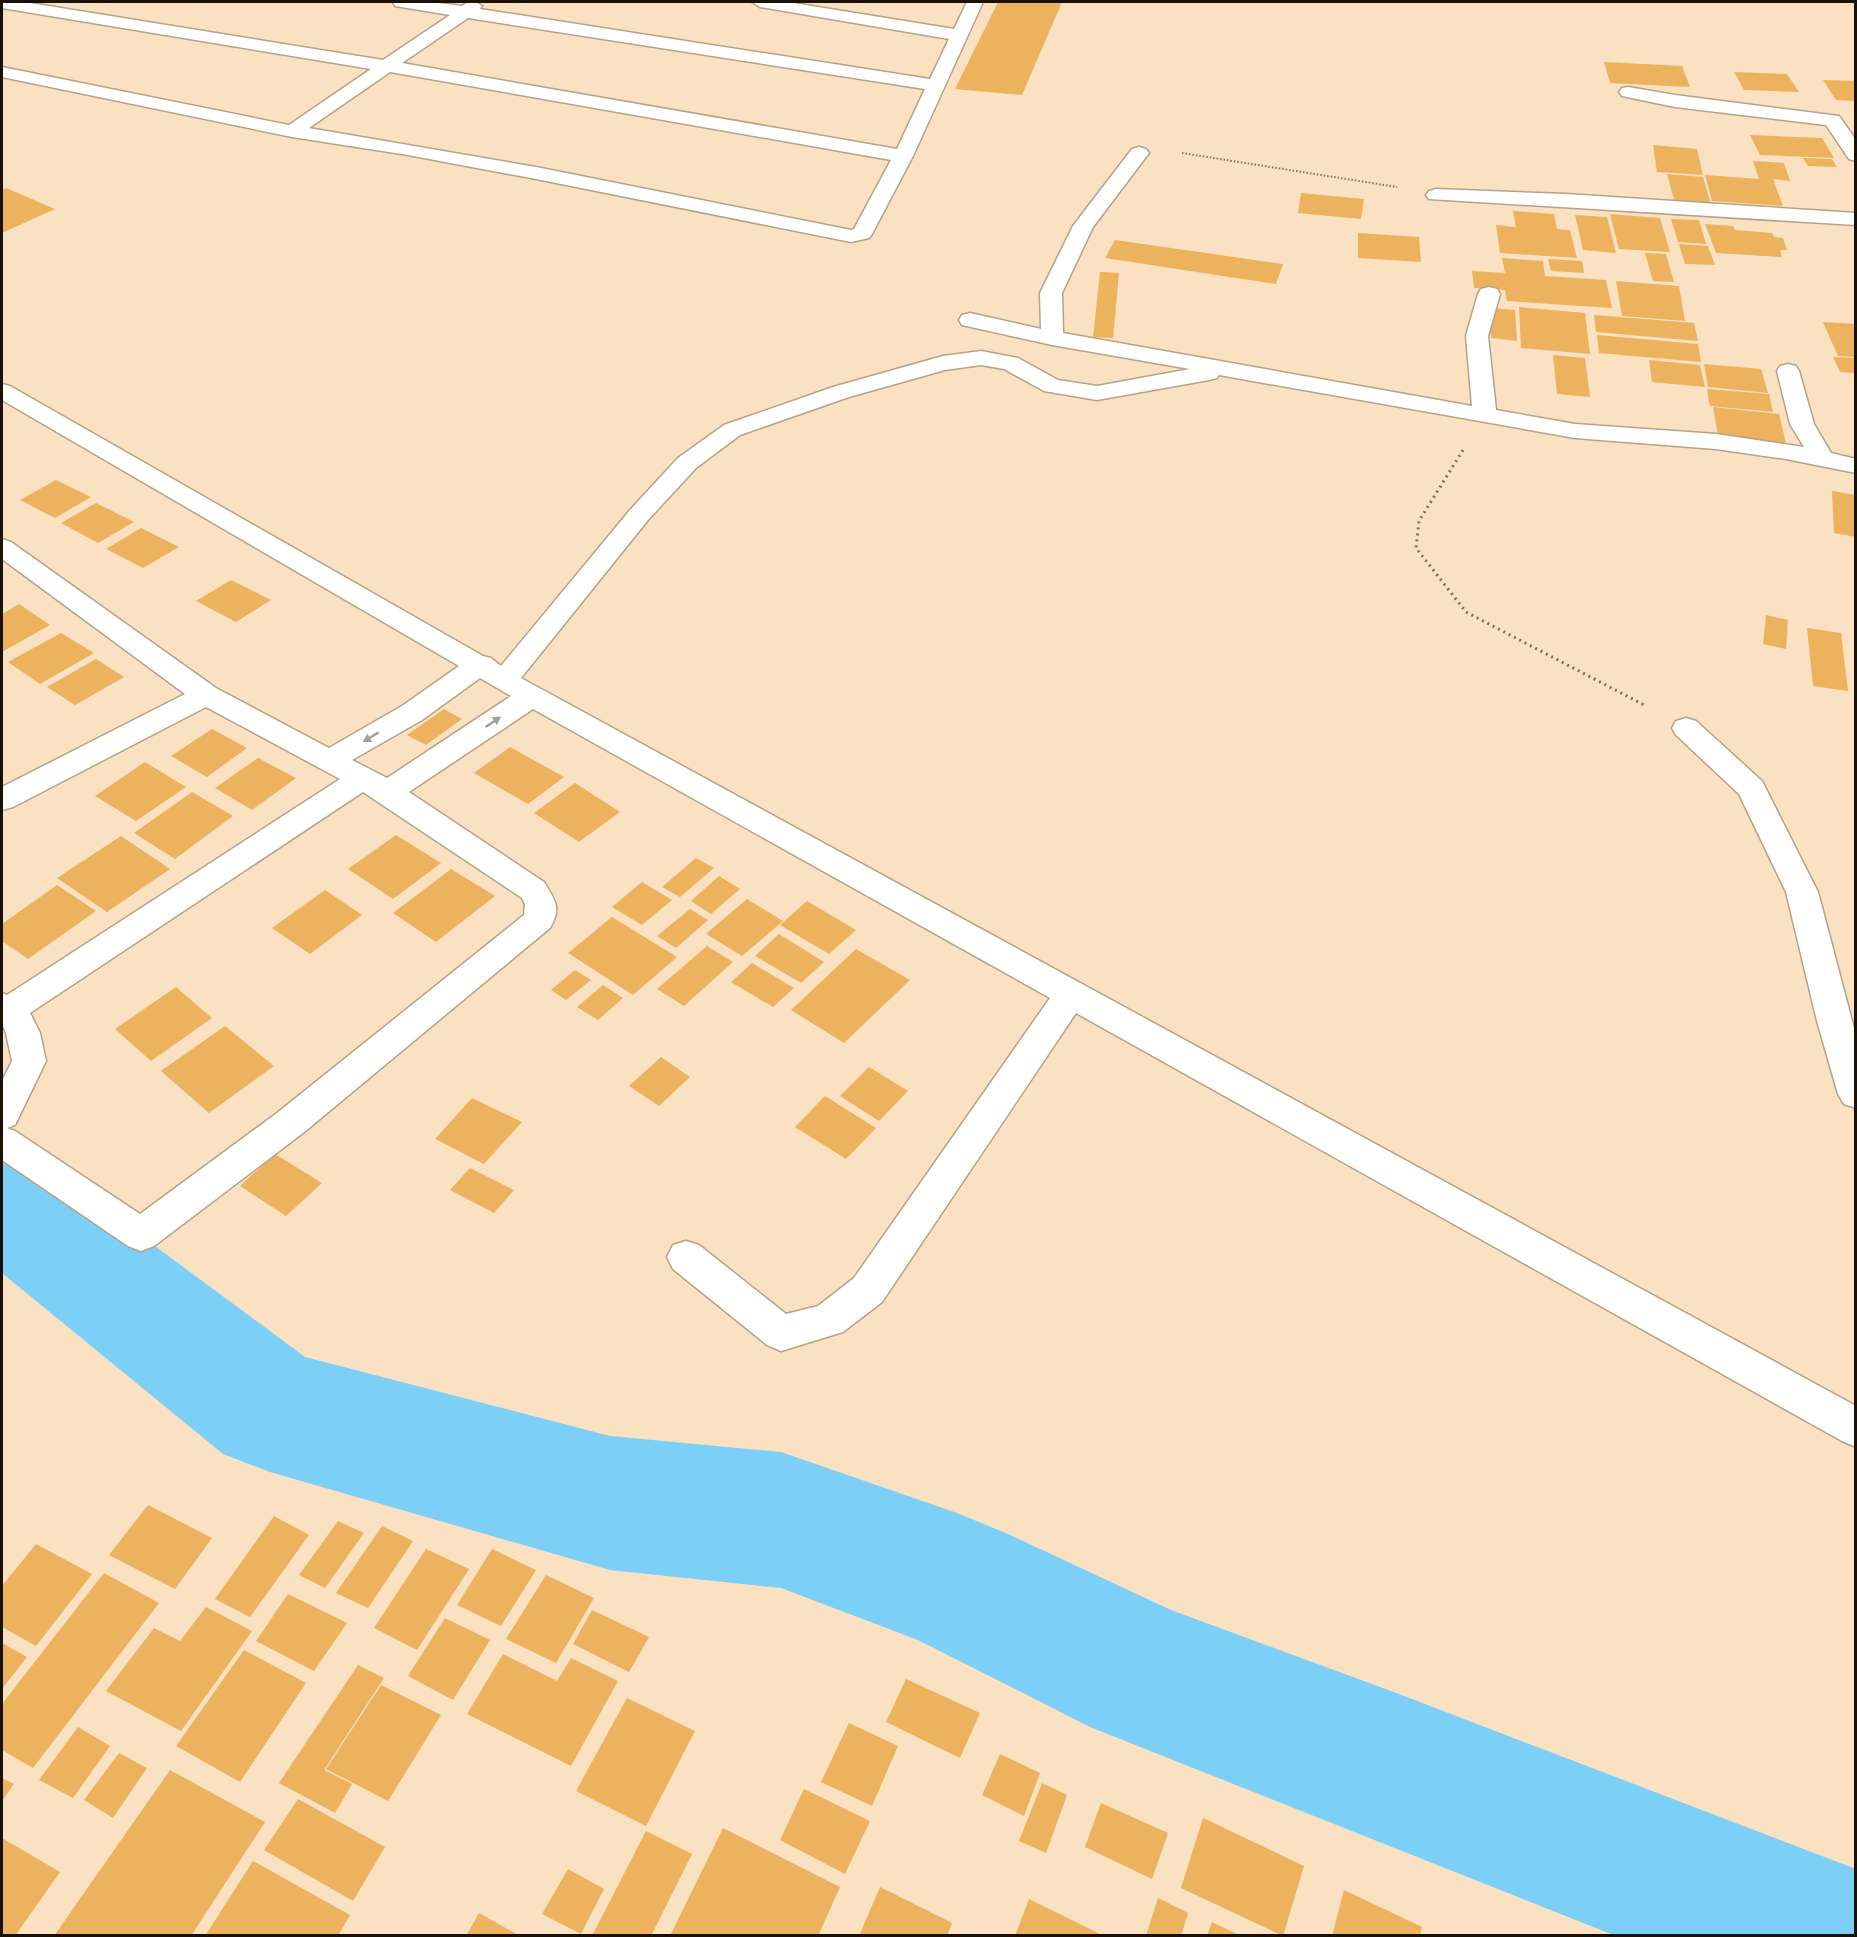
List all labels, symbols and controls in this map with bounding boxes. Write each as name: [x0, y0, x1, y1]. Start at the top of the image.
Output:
one-way arrow: [485, 716, 501, 728]
one-way arrow: [363, 731, 379, 742]

